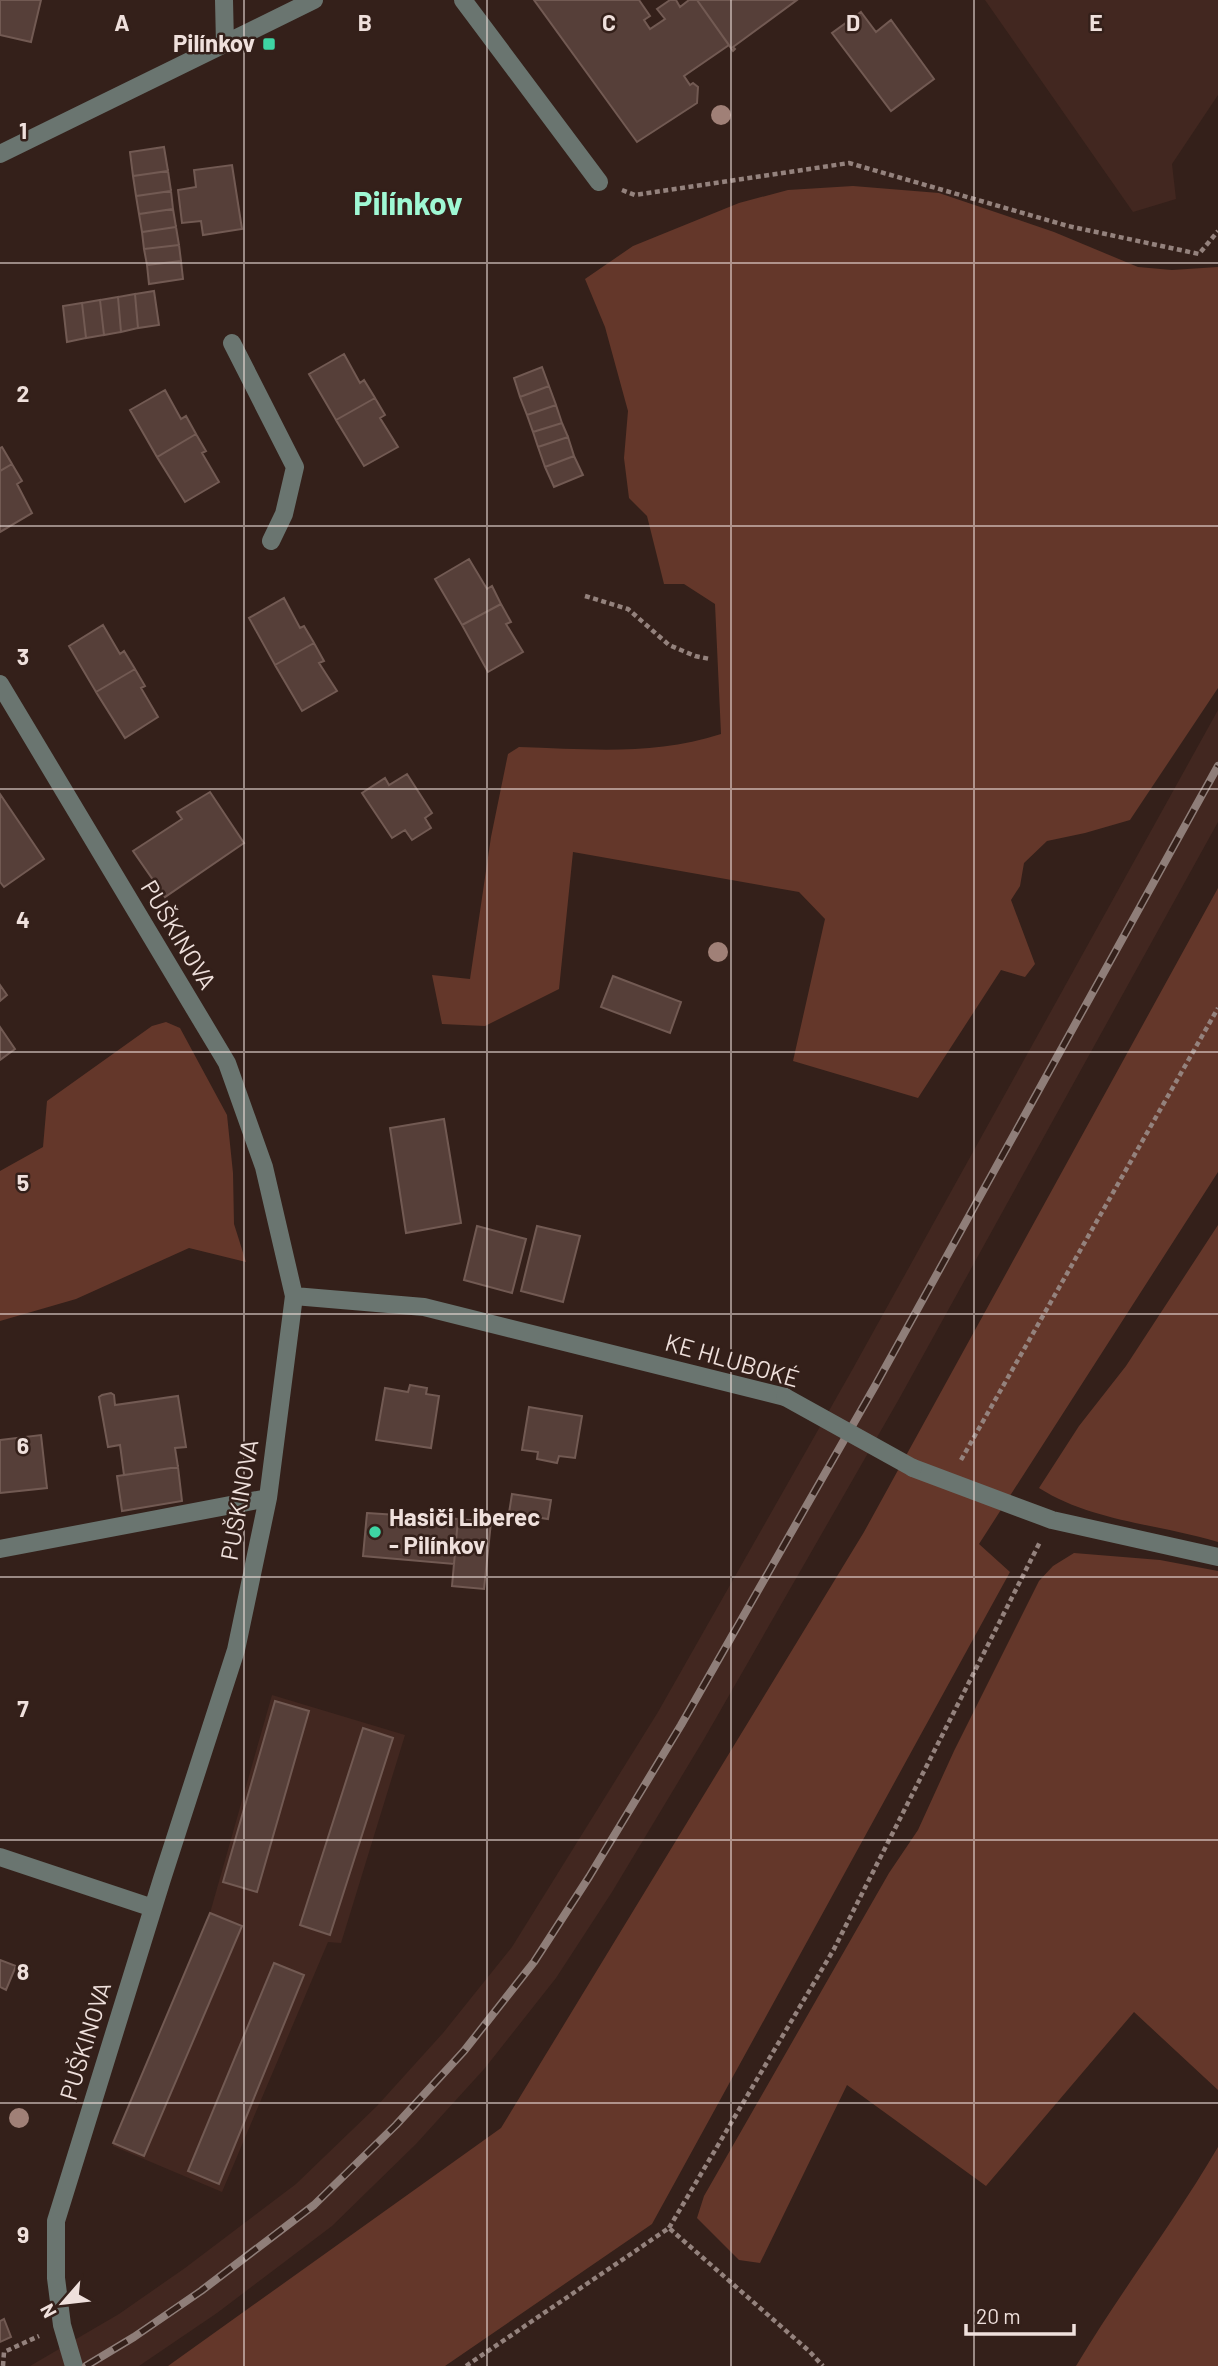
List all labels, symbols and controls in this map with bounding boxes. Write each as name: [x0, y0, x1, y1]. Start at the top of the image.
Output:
text: A: [114, 8, 130, 36]
text: B: [358, 8, 372, 36]
text: C: [602, 8, 616, 36]
text: D: [846, 8, 860, 36]
text: E: [1089, 8, 1103, 36]
place label: Pilínkov: [173, 28, 255, 57]
marker: Pilínkov: [261, 36, 277, 52]
text: 1: [19, 116, 27, 144]
district label: Pilínkov: [353, 183, 463, 221]
text: 2: [17, 379, 29, 407]
text: 3: [17, 642, 29, 670]
street label: PUŠKINOVA: [135, 874, 223, 994]
text: 4: [16, 905, 30, 933]
text: 5: [17, 1168, 29, 1196]
street label: KE HLUBOKÉ: [662, 1327, 803, 1393]
text: 6: [17, 1431, 29, 1459]
street label: PUŠKINOVA: [214, 1437, 263, 1562]
place label: Hasiči Liberec - Pilínkov: [389, 1502, 540, 1559]
marker: Hasiči Liberec - Pilínkov: [367, 1524, 383, 1540]
text: 7: [17, 1694, 29, 1722]
text: 8: [17, 1957, 29, 1985]
street label: PUŠKINOVA: [53, 1978, 116, 2103]
text: 9: [17, 2220, 29, 2248]
north arrow: [28, 2268, 98, 2338]
scale bar: [966, 2292, 1074, 2336]
text: N: [34, 2300, 61, 2322]
text: 20 m: [976, 2303, 1021, 2328]

